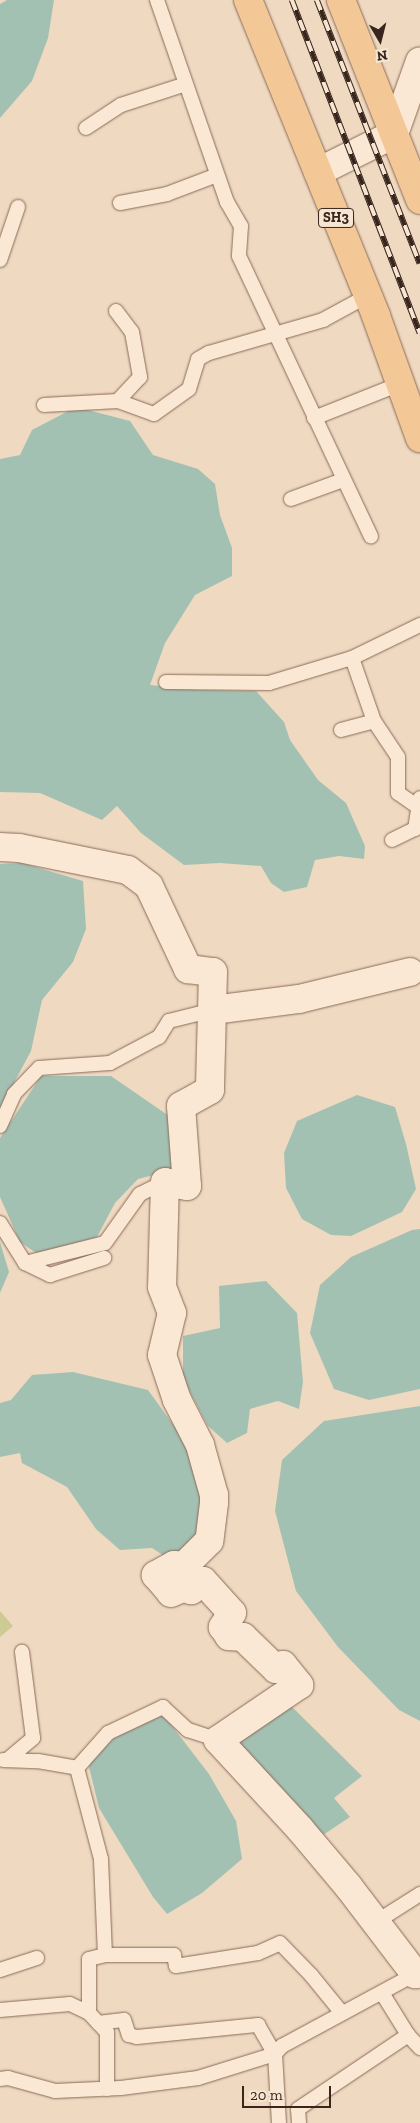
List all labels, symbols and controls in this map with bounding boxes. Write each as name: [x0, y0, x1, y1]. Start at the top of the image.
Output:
north arrow: [355, 15, 405, 65]
text: N: [376, 46, 389, 65]
road number: SH3: [317, 207, 355, 230]
scale bar: [245, 2076, 334, 2108]
text: 20 m: [250, 2086, 283, 2104]

